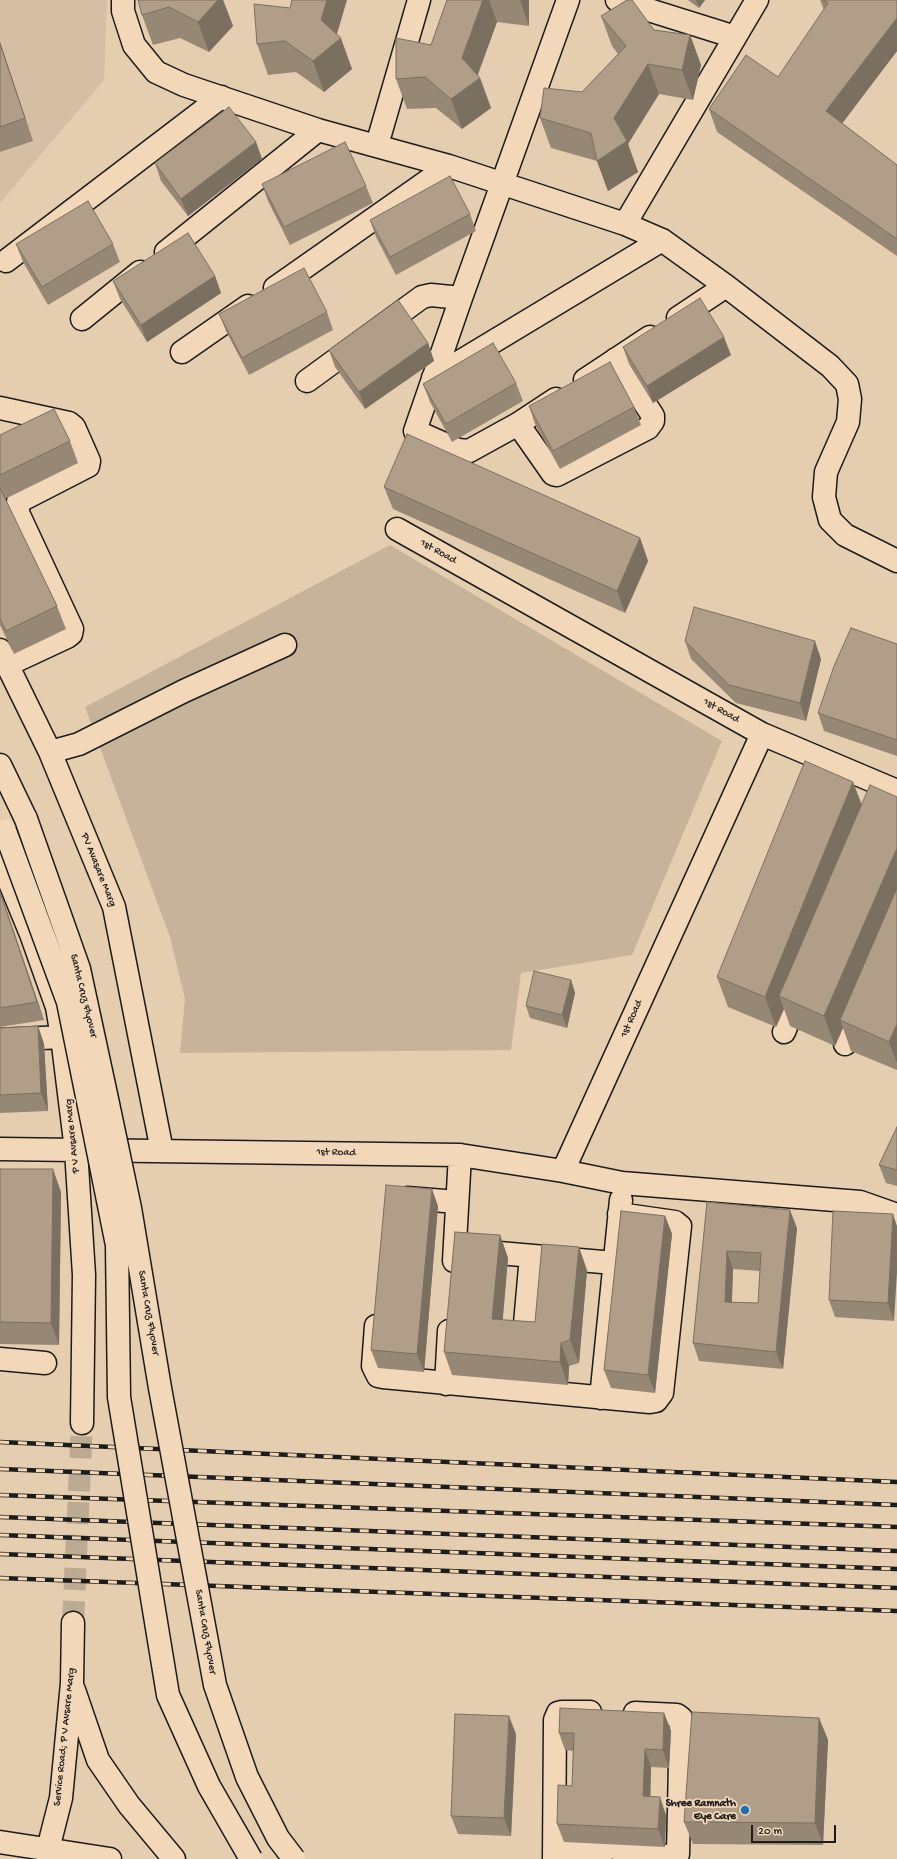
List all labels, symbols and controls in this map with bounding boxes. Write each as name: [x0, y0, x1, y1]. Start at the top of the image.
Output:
street label: 1st Road: [417, 537, 459, 567]
street label: 1st Road: [700, 696, 742, 726]
street label: PV Avasare Marg: [77, 831, 119, 909]
street label: Santa Cruz Flyover: [66, 953, 100, 1039]
street label: 1st Road: [618, 998, 646, 1040]
street label: P V Avsare Marg: [63, 1098, 83, 1174]
street label: 1st Road: [316, 1146, 356, 1160]
street label: Santa Cruz Flyover: [134, 1270, 162, 1356]
street label: Santa Cruz Flyover: [191, 1589, 219, 1675]
street label: Service Road; P V Avsare Marg: [51, 1667, 79, 1807]
place label: Shree Ramnath Eye Care: [666, 1797, 736, 1823]
marker: Shree Ramnath Eye Care: [739, 1804, 751, 1816]
scale bar: [753, 1817, 838, 1843]
text: 20 m: [758, 1825, 782, 1839]

